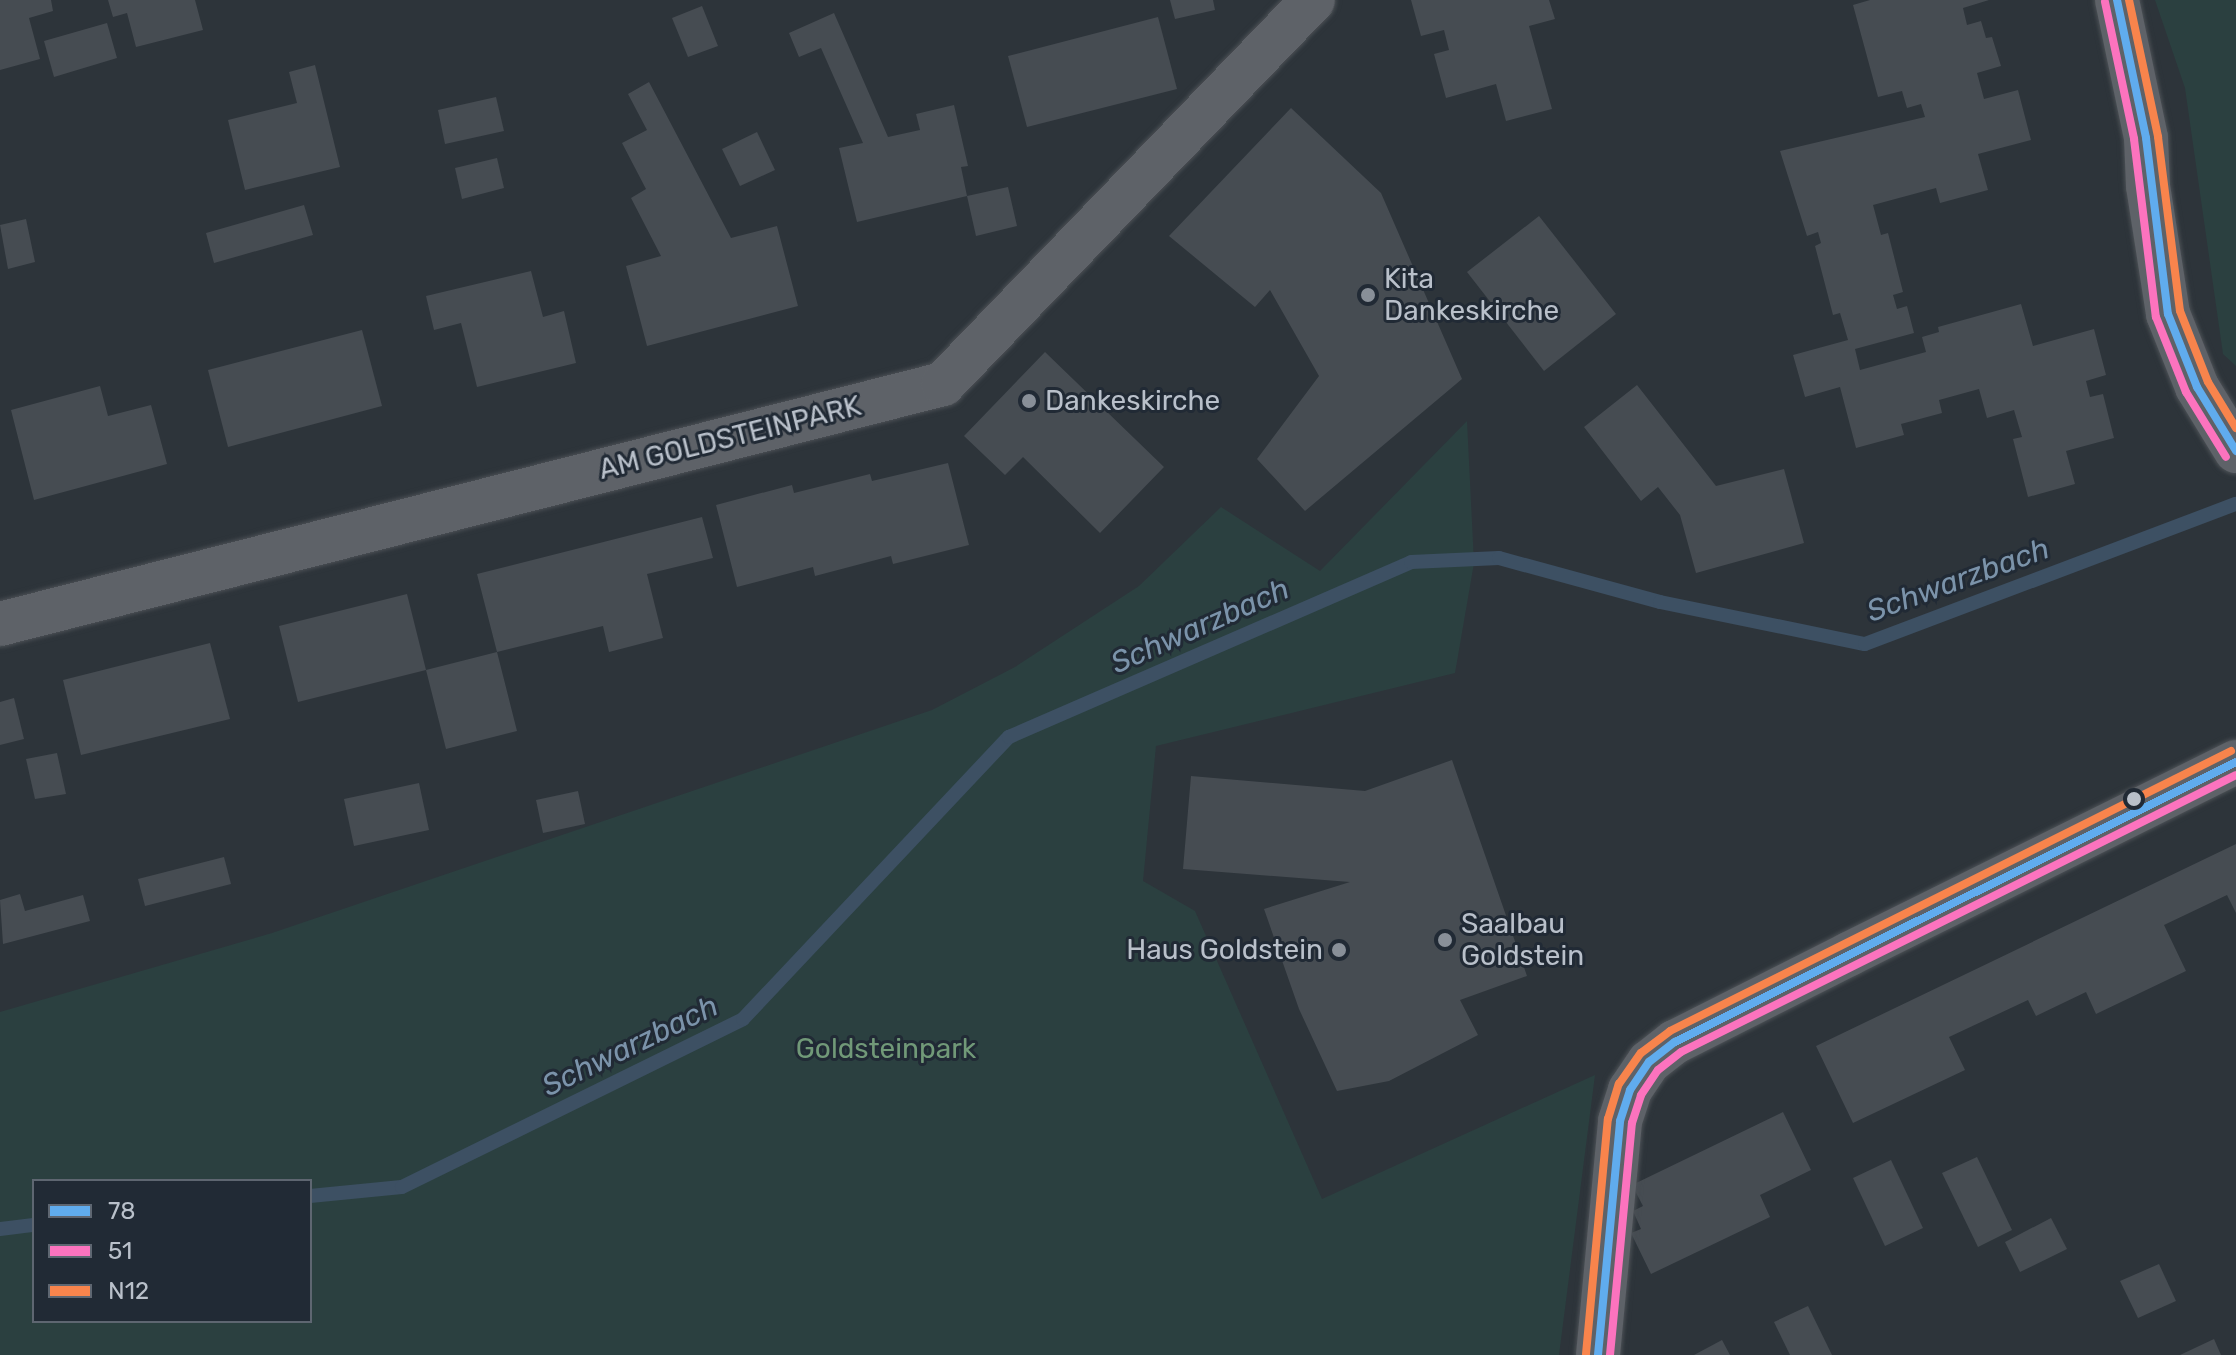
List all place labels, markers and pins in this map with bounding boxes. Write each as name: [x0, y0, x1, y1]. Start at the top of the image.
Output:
place label: Kita Dankeskirche: [1384, 262, 1559, 328]
marker: Kita Dankeskirche: [1359, 286, 1377, 304]
place label: Dankeskirche: [1045, 384, 1220, 418]
marker: Dankeskirche: [1020, 392, 1038, 410]
unlabelled marker: [2126, 791, 2142, 807]
place label: Saalbau Goldstein: [1461, 907, 1584, 973]
marker: Saalbau Goldstein: [1436, 931, 1454, 949]
place label: Haus Goldstein: [1126, 933, 1323, 967]
marker: Haus Goldstein: [1330, 941, 1348, 959]

